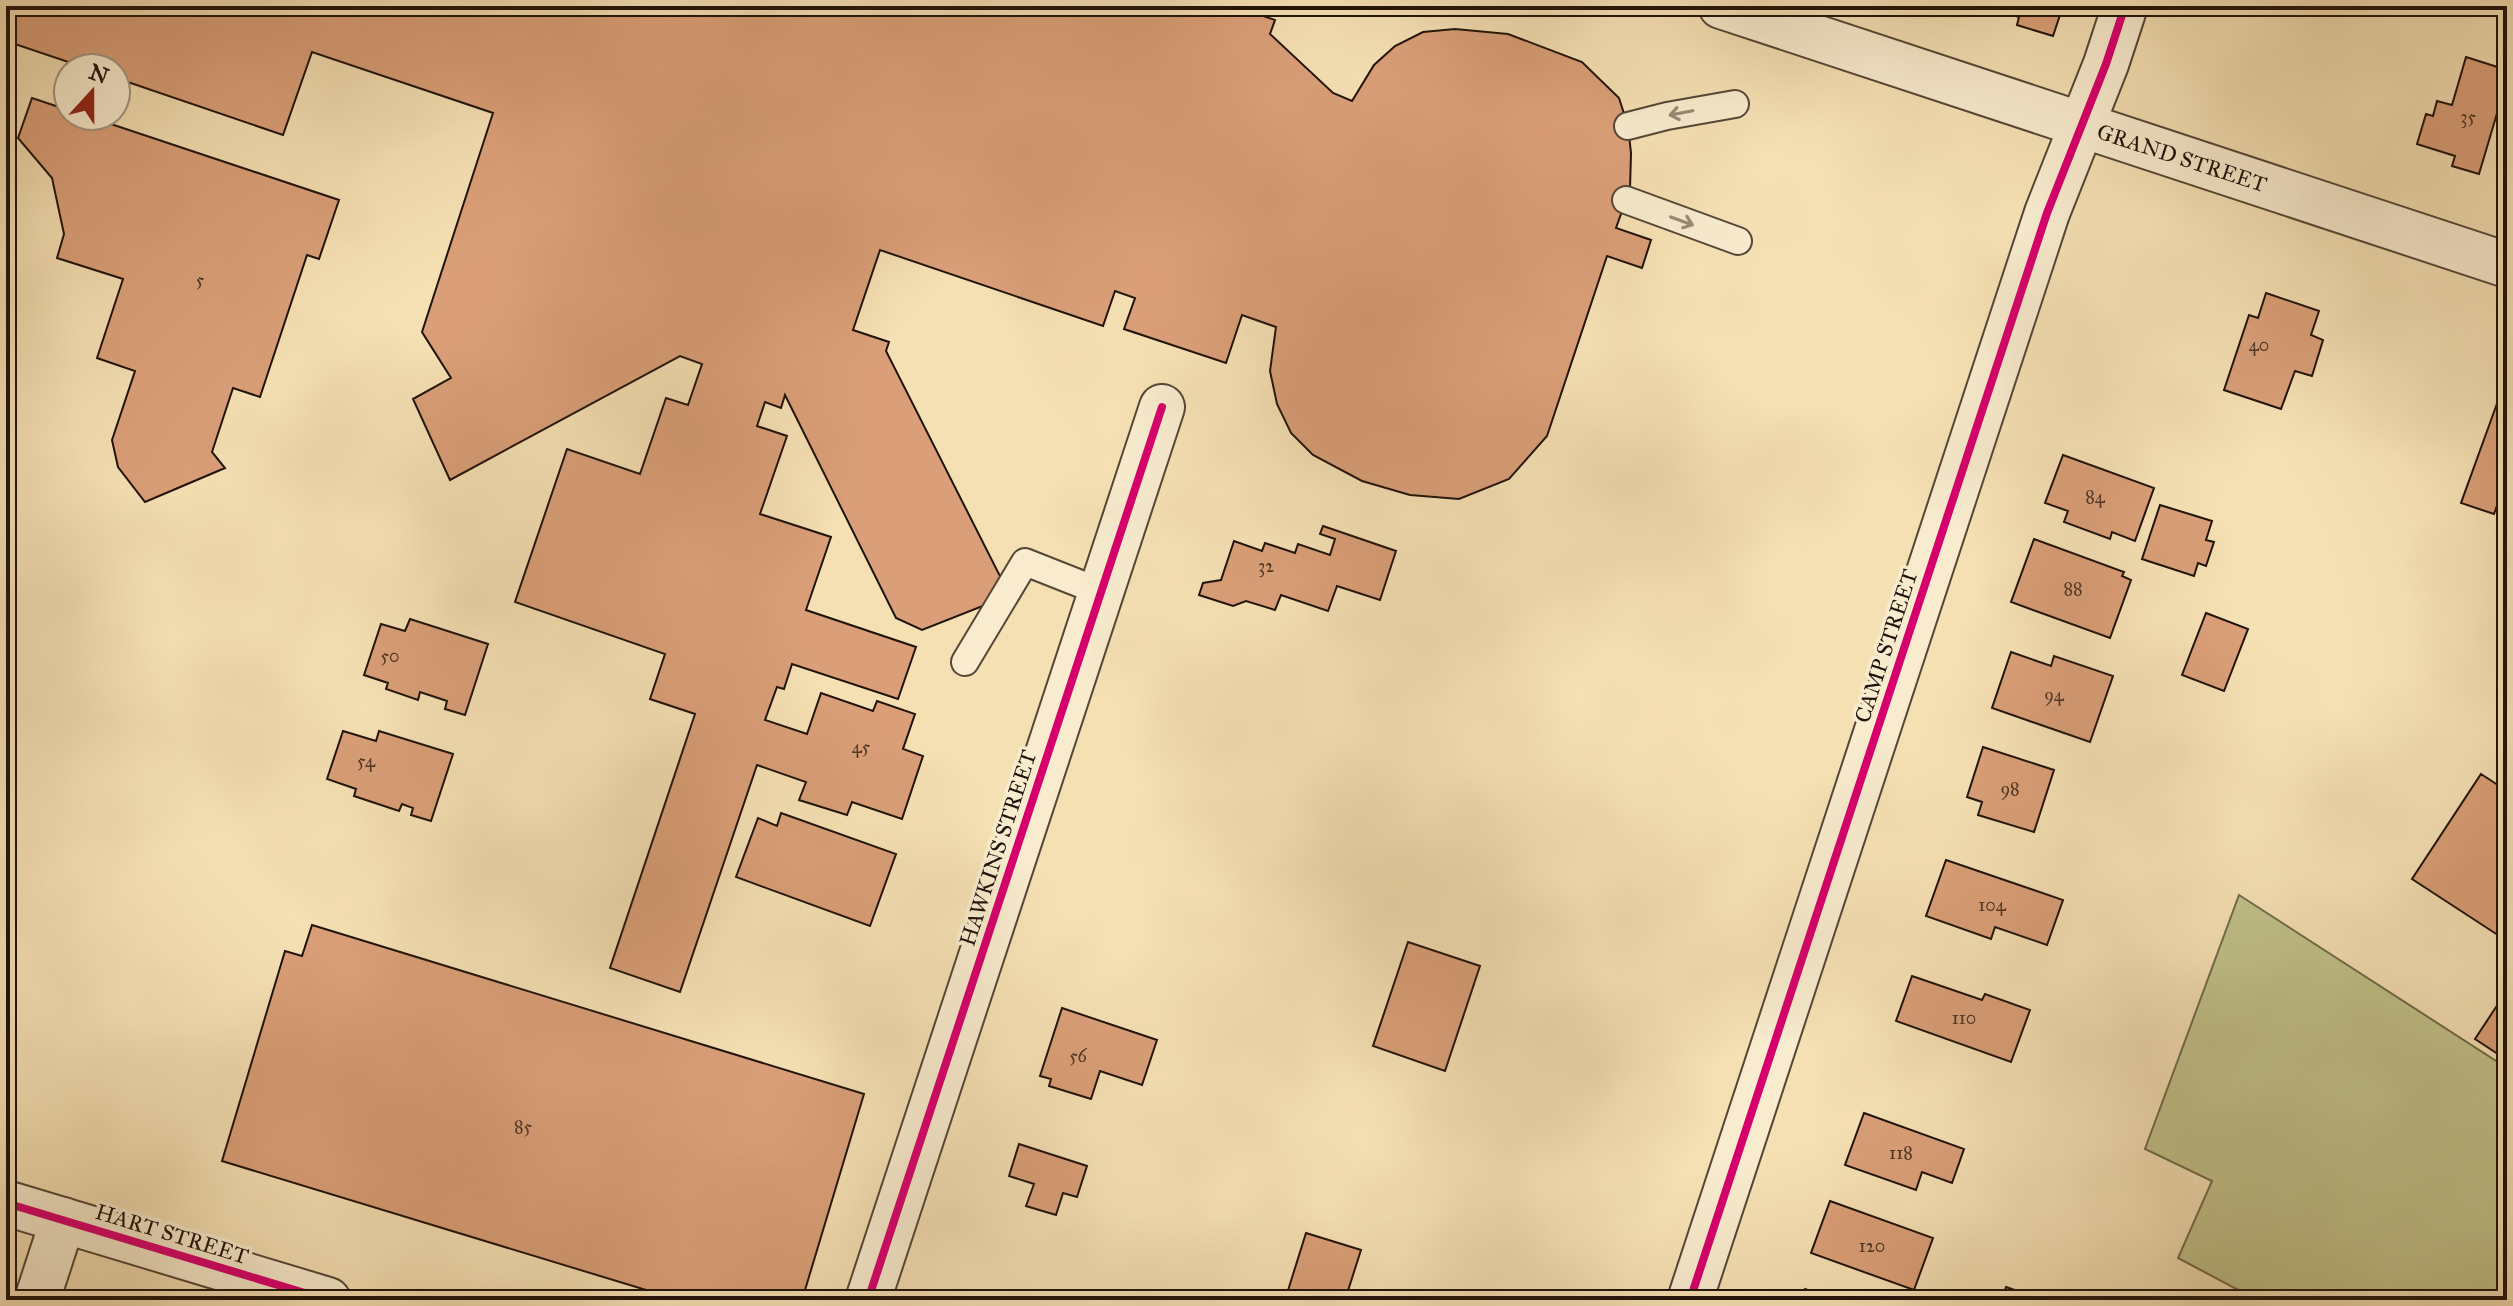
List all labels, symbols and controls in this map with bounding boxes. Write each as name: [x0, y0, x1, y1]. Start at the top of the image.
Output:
north arrow: [52, 52, 132, 132]
text: N: [85, 58, 113, 90]
one-way arrow: [1669, 106, 1695, 121]
house number: 35: [2460, 106, 2476, 128]
street label: GRAND STREET: [2094, 118, 2270, 198]
one-way arrow: [1669, 215, 1694, 229]
house number: 5: [196, 269, 205, 291]
house number: 40: [2249, 334, 2269, 356]
house number: 84: [2085, 486, 2106, 508]
house number: 32: [1258, 555, 1274, 577]
street label: CAMP STREET: [1848, 566, 1924, 726]
house number: 88: [2063, 578, 2083, 600]
house number: 50: [381, 645, 399, 667]
house number: 94: [2044, 684, 2065, 706]
house number: 45: [852, 736, 871, 758]
street label: HAWKINS STREET: [954, 747, 1042, 949]
house number: 54: [357, 750, 376, 772]
house number: 98: [2000, 778, 2020, 800]
house number: 104: [1978, 894, 2007, 916]
house number: 110: [1952, 1007, 1976, 1029]
house number: 56: [1069, 1045, 1088, 1067]
house number: 85: [514, 1116, 533, 1138]
house number: 118: [1889, 1142, 1913, 1164]
street label: HART STREET: [92, 1198, 252, 1270]
house number: 120: [1859, 1235, 1885, 1257]

